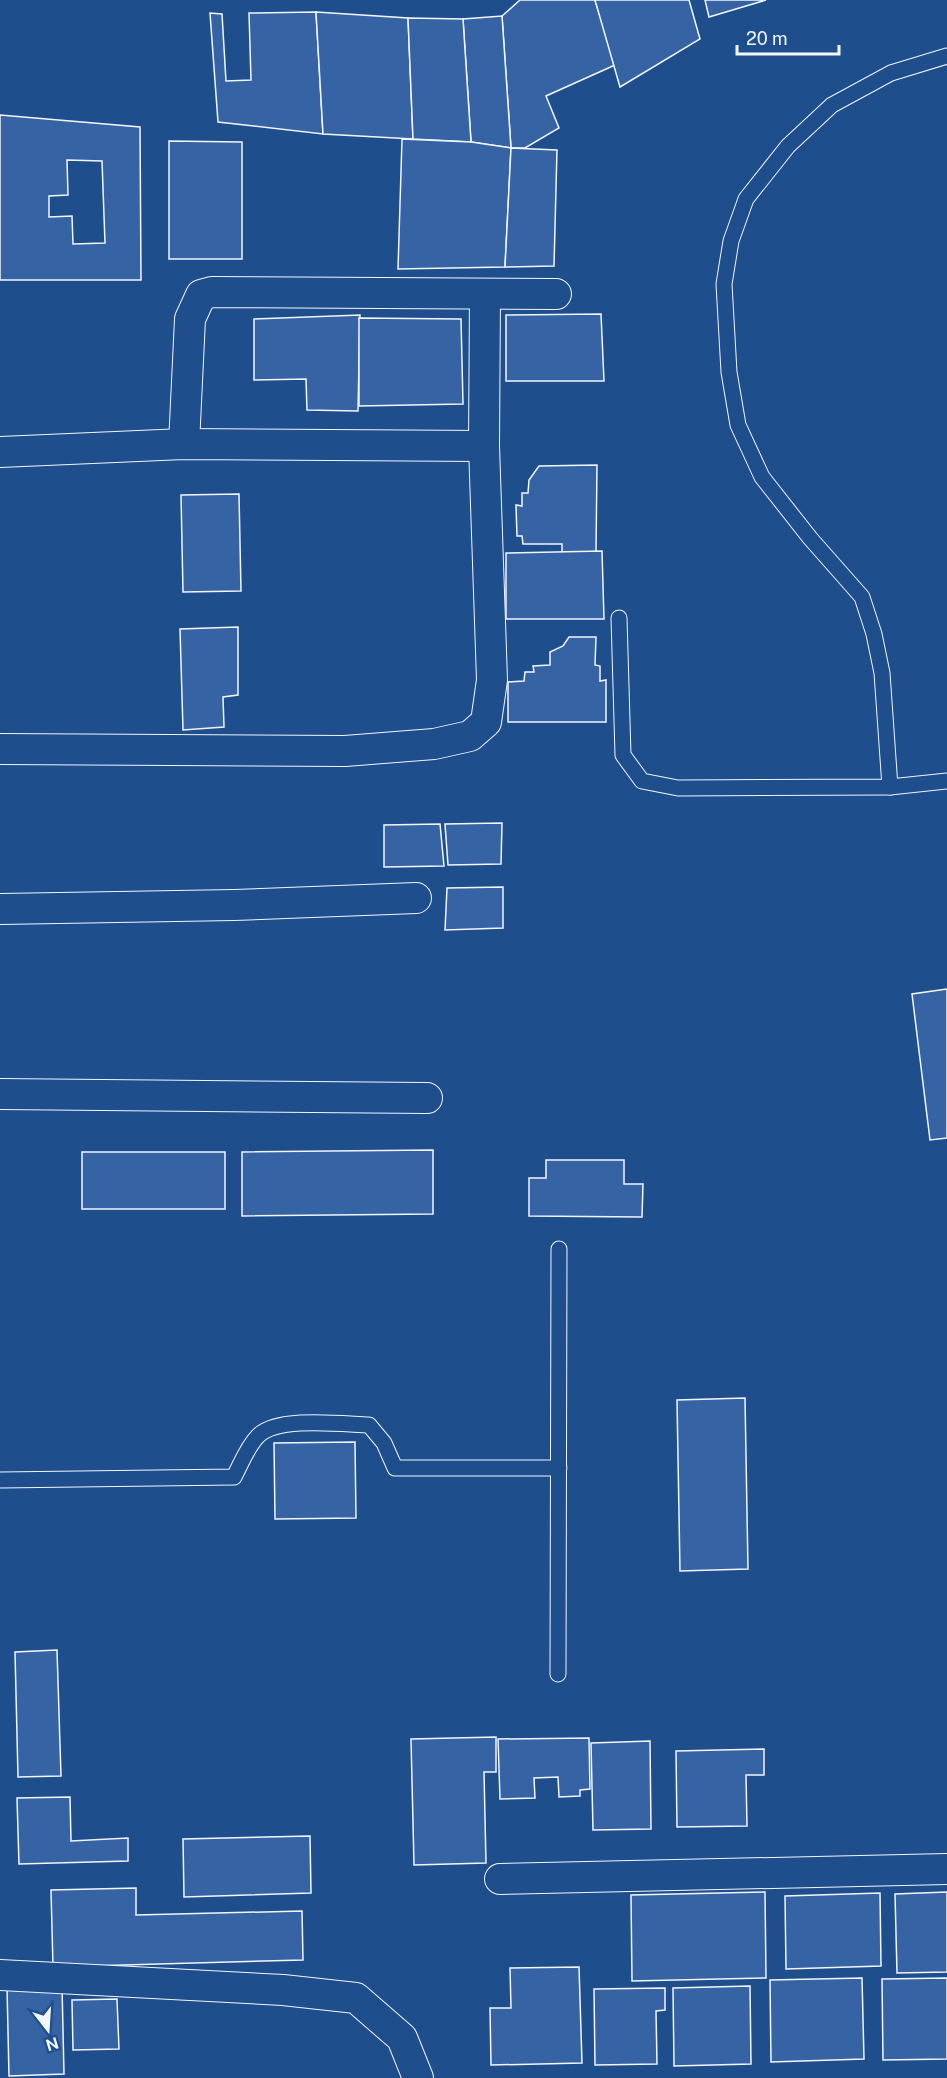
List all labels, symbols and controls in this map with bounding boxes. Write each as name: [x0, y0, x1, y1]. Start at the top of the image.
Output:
scale bar: [737, 18, 839, 56]
text: 20 m: [746, 28, 788, 49]
north arrow: [18, 2000, 78, 2060]
text: N: [43, 2033, 61, 2055]

